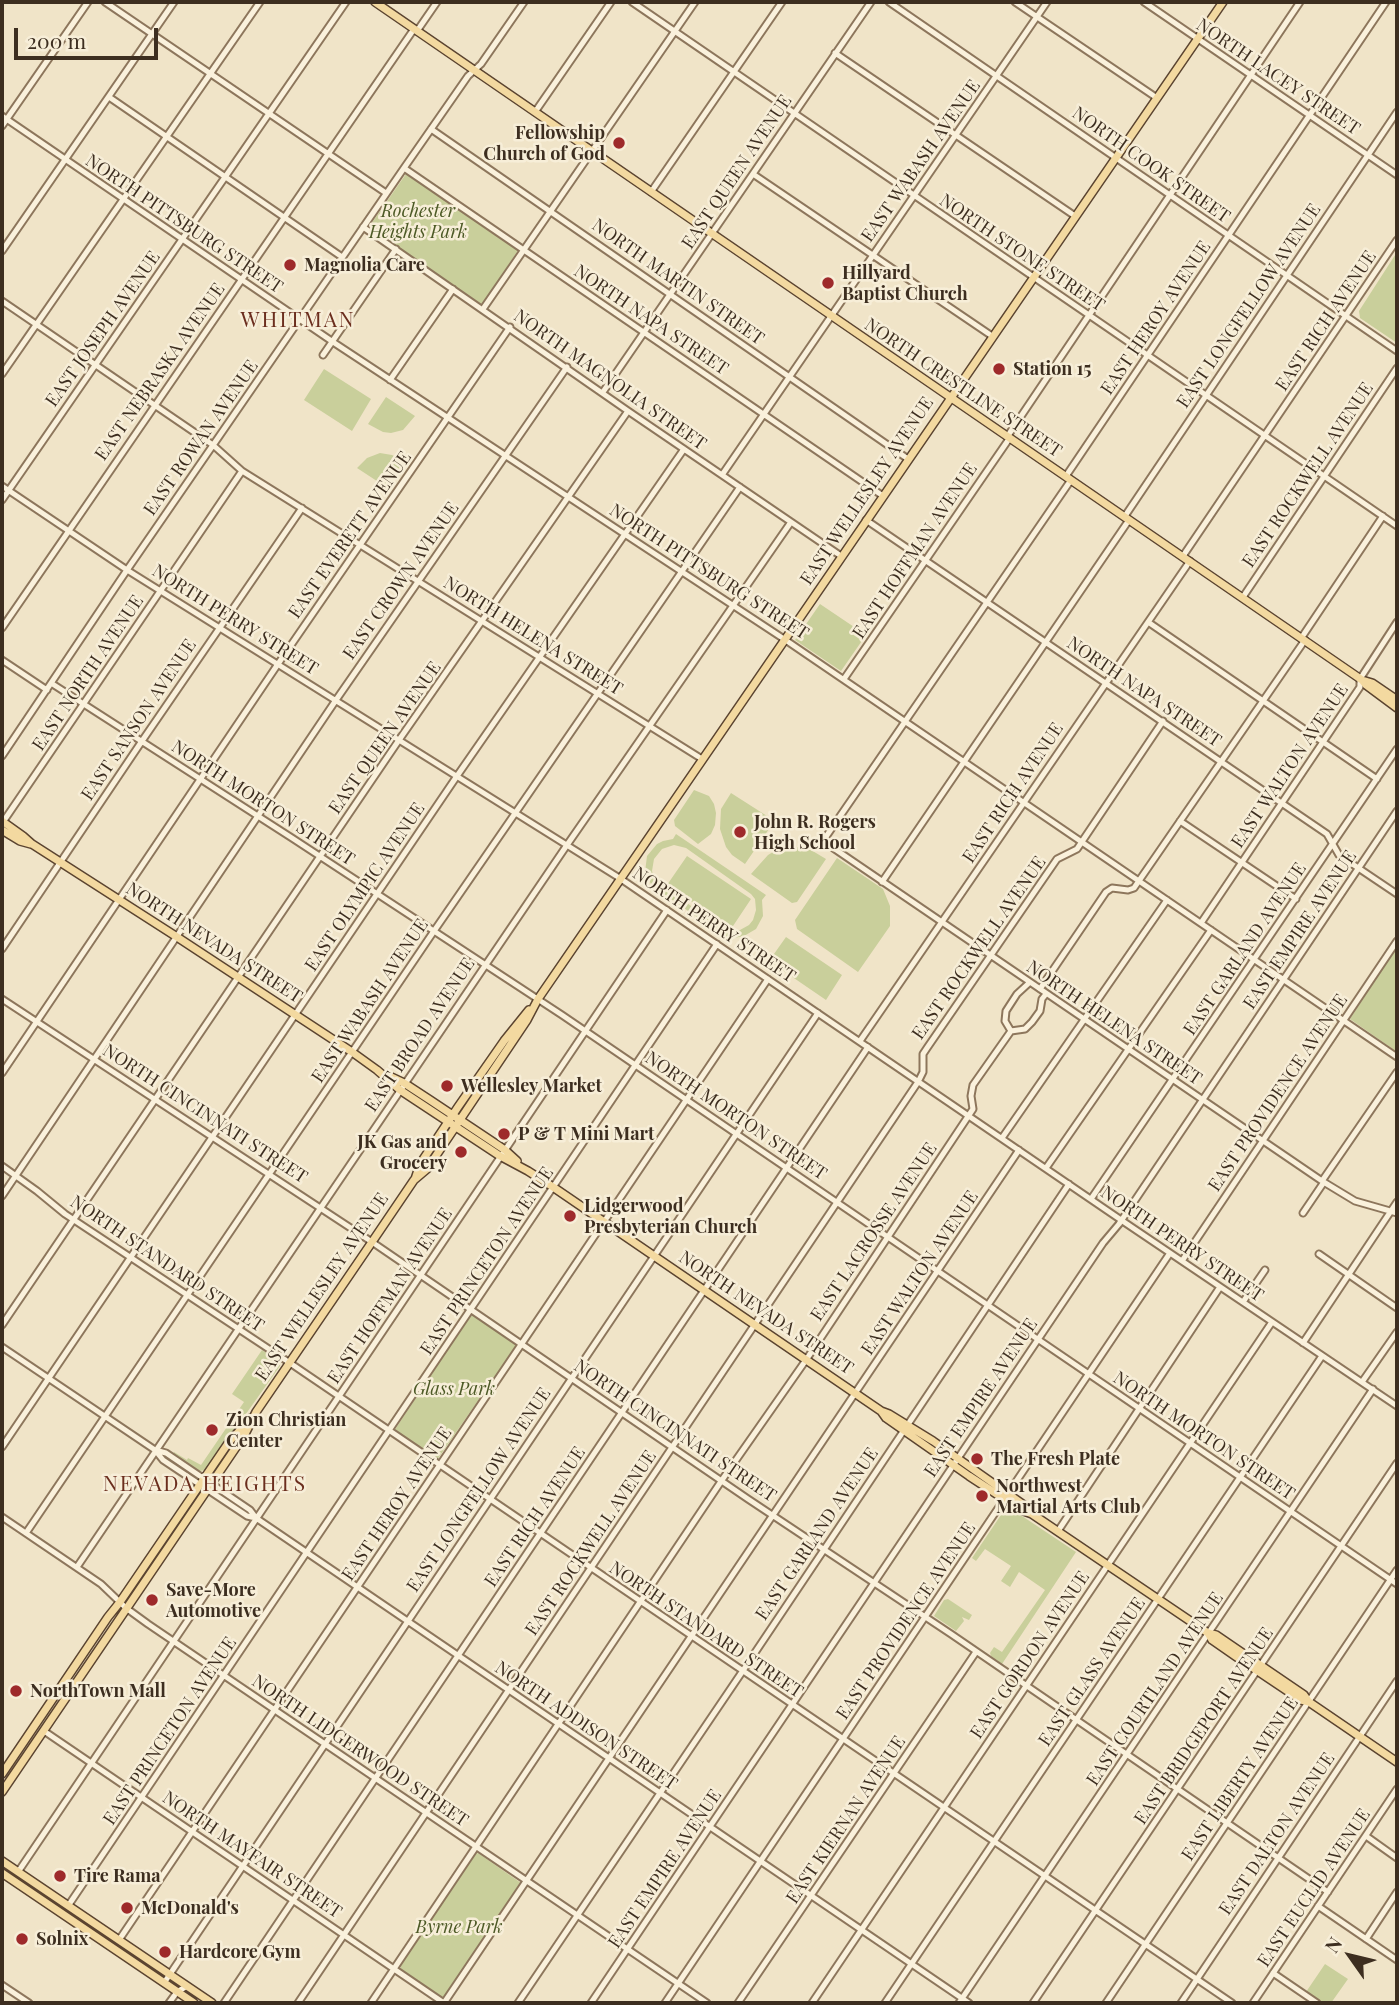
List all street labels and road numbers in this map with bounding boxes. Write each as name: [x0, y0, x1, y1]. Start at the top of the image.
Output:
street label: NORTH LACEY STREET: [1192, 14, 1364, 140]
street label: EAST WABASH AVENUE: [857, 76, 985, 246]
street label: EAST QUEEN AVENUE: [677, 91, 797, 253]
street label: NORTH COOK STREET: [1068, 102, 1234, 228]
street label: NORTH PITTSBURG STREET: [81, 150, 287, 298]
street label: NORTH STONE STREET: [935, 190, 1109, 316]
street label: EAST LONGFELLOW AVENUE: [1172, 200, 1326, 412]
street label: NORTH MARTIN STREET: [588, 214, 768, 350]
street label: EAST HEROY AVENUE: [1097, 237, 1215, 399]
street label: EAST JOSEPH AVENUE: [41, 247, 165, 411]
street label: EAST RICH AVENUE: [1271, 247, 1381, 395]
street label: NORTH NAPA STREET: [570, 260, 732, 380]
street label: EAST NEBRASKA AVENUE: [91, 279, 229, 465]
street label: NORTH MAGNOLIA STREET: [510, 305, 710, 455]
street label: NORTH CRESTLINE STREET: [860, 314, 1066, 462]
street label: EAST ROWAN AVENUE: [139, 356, 263, 520]
street label: EAST ROCKWELL AVENUE: [1238, 378, 1378, 572]
street label: EAST WELLESLEY AVENUE: [796, 393, 938, 589]
street label: EAST EVERETT AVENUE: [284, 447, 416, 623]
street label: EAST HOFFMAN AVENUE: [848, 459, 982, 643]
street label: EAST CROWN AVENUE: [339, 498, 463, 664]
street label: NORTH PITTSBURG STREET: [605, 499, 813, 645]
street label: NORTH PERRY STREET: [148, 560, 322, 680]
street label: NORTH HELENA STREET: [440, 572, 626, 700]
street label: EAST NORTH AVENUE: [28, 591, 148, 755]
street label: NORTH NAPA STREET: [1063, 632, 1225, 752]
street label: EAST SANSON AVENUE: [77, 635, 201, 805]
street label: EAST QUEEN AVENUE: [324, 658, 446, 818]
street label: EAST WALTON AVENUE: [1227, 680, 1353, 852]
street label: EAST RICH AVENUE: [958, 719, 1068, 867]
street label: NORTH MORTON STREET: [167, 736, 359, 870]
street label: EAST OLYMPIC AVENUE: [301, 799, 429, 975]
street label: EAST EMPIRE AVENUE: [1239, 847, 1361, 1013]
street label: EAST ROCKWELL AVENUE: [908, 852, 1050, 1044]
street label: EAST GARLAND AVENUE: [1179, 859, 1311, 1039]
street label: NORTH PERRY STREET: [629, 863, 799, 987]
street label: NORTH NEVADA STREET: [122, 878, 306, 1008]
street label: EAST WABASH AVENUE: [307, 915, 433, 1087]
street label: EAST BROAD AVENUE: [361, 954, 479, 1116]
street label: NORTH HELENA STREET: [1022, 956, 1206, 1090]
street label: EAST PROVIDENCE AVENUE: [1204, 990, 1352, 1196]
street label: NORTH CINCINNATI STREET: [99, 1040, 311, 1188]
street label: NORTH MORTON STREET: [641, 1047, 831, 1185]
street label: EAST LACROSSE AVENUE: [806, 1139, 942, 1325]
street label: EAST PRINCETON AVENUE: [416, 1163, 558, 1359]
street label: NORTH PERRY STREET: [1097, 1182, 1267, 1306]
street label: EAST WALTON AVENUE: [857, 1187, 983, 1359]
street label: EAST WELLESLEY AVENUE: [251, 1189, 393, 1385]
street label: NORTH STANDARD STREET: [66, 1191, 268, 1337]
street label: EAST HOFFMAN AVENUE: [323, 1204, 457, 1388]
street label: NORTH NEVADA STREET: [675, 1247, 857, 1379]
street label: EAST EMPIRE AVENUE: [920, 1315, 1042, 1481]
street label: NORTH CINCINNATI STREET: [570, 1355, 780, 1507]
street label: NORTH MORTON STREET: [1109, 1367, 1299, 1505]
street label: EAST LONGFELLOW AVENUE: [402, 1384, 556, 1596]
street label: EAST HEROY AVENUE: [338, 1423, 456, 1585]
street label: EAST RICH AVENUE: [480, 1443, 590, 1591]
street label: EAST GARLAND AVENUE: [751, 1444, 883, 1624]
street label: EAST ROCKWELL AVENUE: [521, 1446, 661, 1640]
street label: EAST PROVIDENCE AVENUE: [832, 1518, 980, 1724]
street label: NORTH STANDARD STREET: [605, 1557, 807, 1703]
street label: EAST GORDON AVENUE: [966, 1567, 1094, 1743]
street label: EAST COURTLAND AVENUE: [1082, 1588, 1228, 1790]
street label: EAST GLASS AVENUE: [1034, 1593, 1150, 1751]
street label: EAST BRIDGEPORT AVENUE: [1130, 1623, 1278, 1829]
street label: EAST PRINCETON AVENUE: [99, 1633, 241, 1829]
street label: NORTH ADDISON STREET: [491, 1657, 681, 1795]
street label: NORTH LIDGERWOOD STREET: [248, 1670, 472, 1832]
street label: EAST LIBERTY AVENUE: [1177, 1693, 1303, 1865]
street label: EAST KIERNAN AVENUE: [782, 1732, 910, 1908]
street label: EAST DALTON AVENUE: [1215, 1749, 1339, 1919]
street label: EAST EMPIRE AVENUE: [604, 1786, 726, 1952]
street label: NORTH MAYFAIR STREET: [158, 1787, 346, 1923]
street label: EAST EUCLID AVENUE: [1253, 1805, 1375, 1971]

